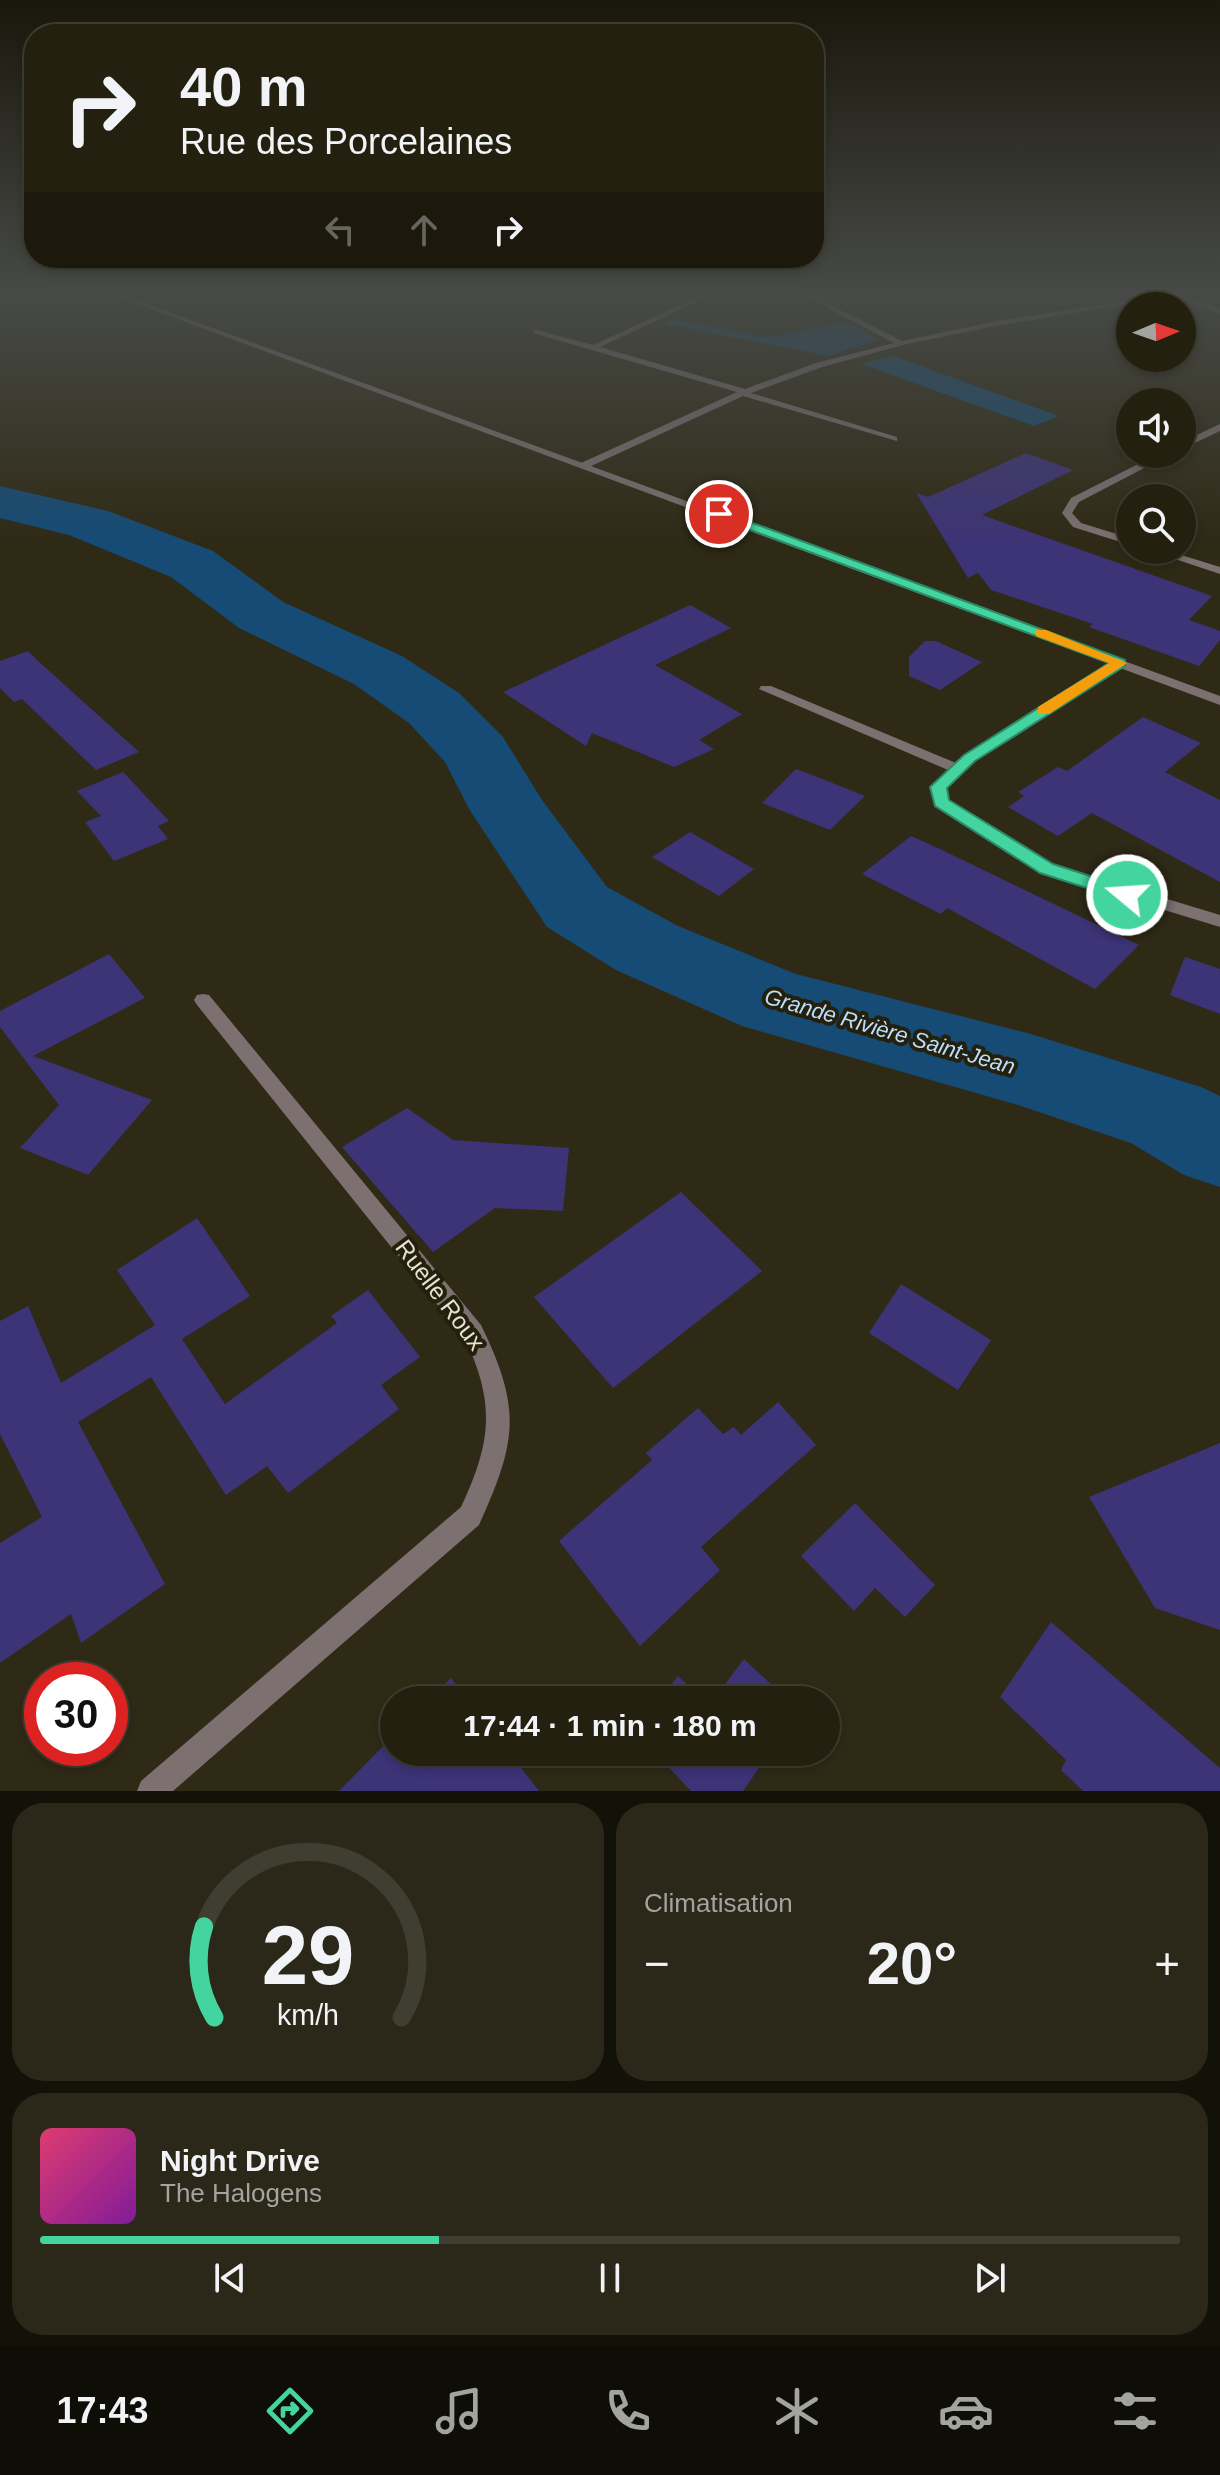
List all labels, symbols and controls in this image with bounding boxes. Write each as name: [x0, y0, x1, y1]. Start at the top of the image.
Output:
text: 40 m: [180, 55, 308, 118]
icon: right: [48, 56, 152, 160]
text: Rue des Porcelaines: [180, 121, 512, 162]
icon: left: [318, 208, 362, 252]
icon: ahead: [402, 208, 446, 252]
icon: right: [486, 208, 530, 252]
north arrow: [1116, 292, 1196, 372]
map controls: [1116, 292, 1196, 564]
button: sound: [1116, 388, 1196, 468]
pin: [685, 480, 753, 548]
button: search: [1116, 484, 1196, 564]
icon: arrive: [697, 492, 741, 536]
position arrow: [1085, 853, 1169, 937]
water label: Grande Rivière Saint-Jean: [762, 984, 1018, 1079]
street label: Ruelle Roux: [390, 1234, 491, 1355]
speed limit sign: 30: [24, 1662, 128, 1766]
text: 17:44 · 1 min · 180 m: [463, 1709, 757, 1742]
text: Climatisation: [644, 1888, 793, 1918]
text: 29: [262, 1909, 354, 2002]
text: 20°: [867, 1930, 957, 1997]
text: −: [644, 1939, 670, 1988]
text: +: [1154, 1939, 1180, 1988]
text: km/h: [277, 1999, 339, 2031]
text: Night Drive: [160, 2144, 320, 2177]
text: The Halogens: [160, 2178, 322, 2208]
icon: previous: [208, 2256, 252, 2300]
icon: pause: [588, 2256, 632, 2300]
icon: next: [968, 2256, 1012, 2300]
icon: directions: [262, 2383, 318, 2439]
icon: music: [431, 2383, 487, 2439]
icon: phone: [600, 2383, 656, 2439]
icon: climate: [769, 2383, 825, 2439]
icon: car: [938, 2383, 994, 2439]
icon: filters: [1107, 2383, 1163, 2439]
text: 17:43: [57, 2390, 149, 2431]

